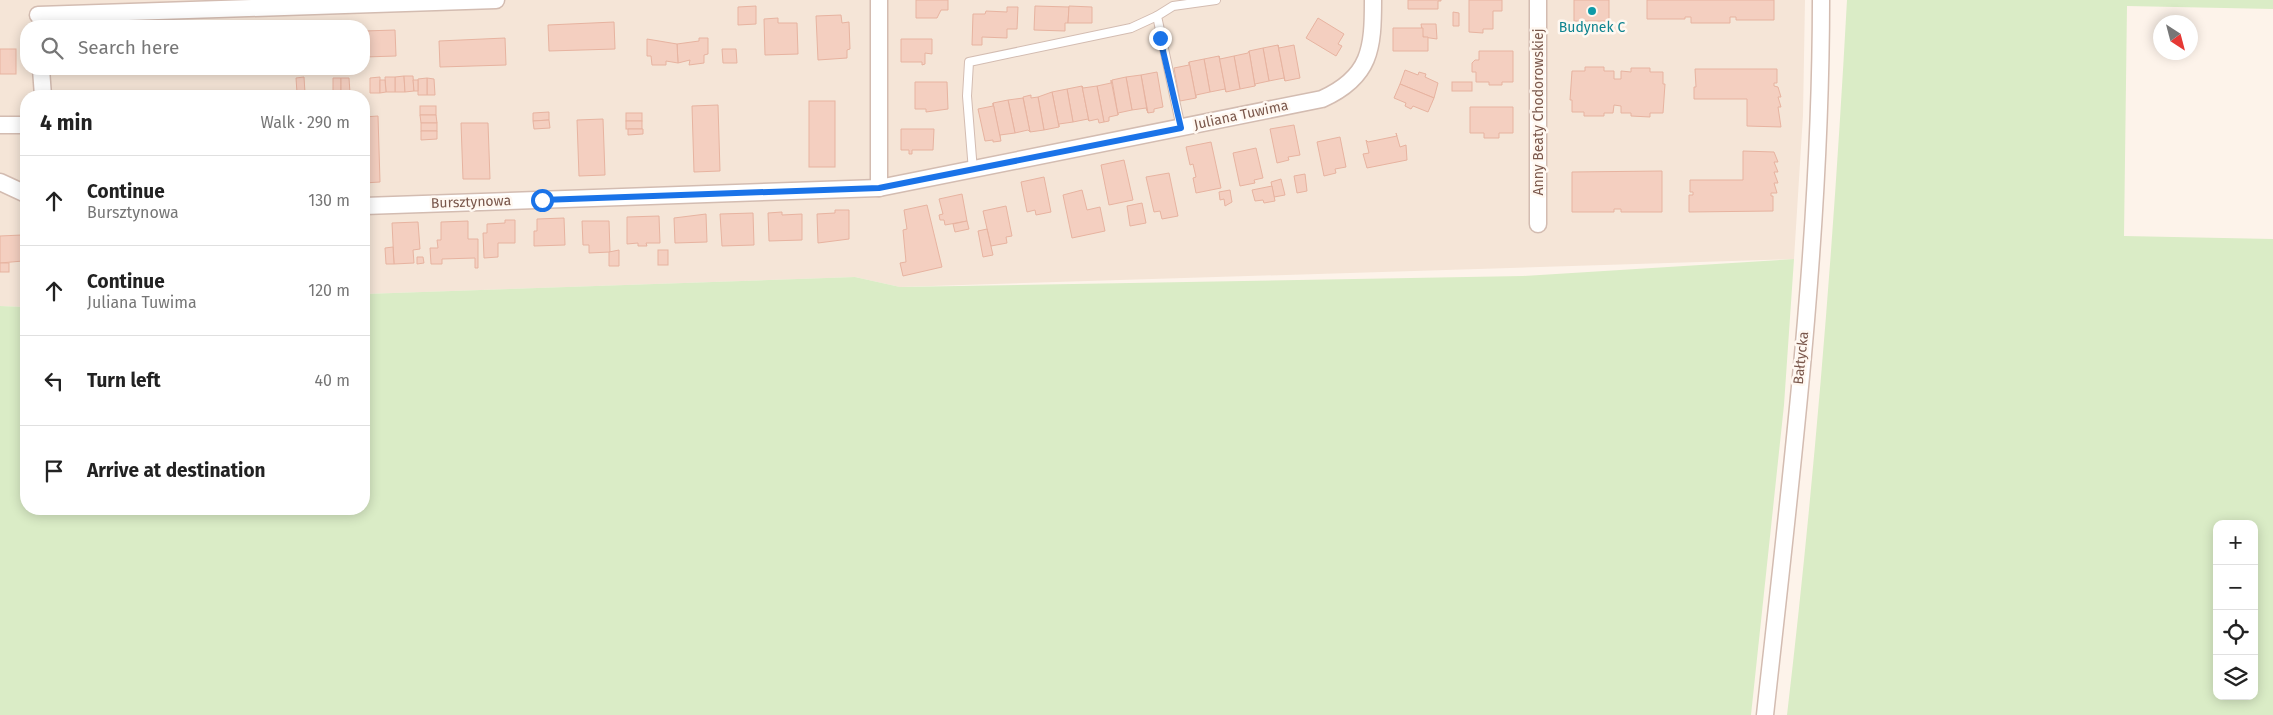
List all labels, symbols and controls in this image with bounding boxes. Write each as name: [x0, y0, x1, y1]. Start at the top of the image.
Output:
marker: Budynek C: [1586, 5, 1598, 17]
north arrow: [2153, 15, 2198, 60]
place label: Budynek C: [1559, 19, 1625, 36]
search box: [20, 20, 370, 75]
route end: [1149, 27, 1172, 50]
street label: Anny Beaty Chodorowskiej: [1530, 28, 1547, 196]
icon: search: [38, 34, 66, 62]
text: Search here: [78, 36, 179, 59]
street label: Juliana Tuwima: [1192, 97, 1290, 133]
text: 4 min: [40, 110, 93, 136]
text: Walk · 290 m: [260, 113, 350, 132]
text: Continue: [87, 180, 165, 203]
icon: ahead: [40, 187, 68, 215]
route start: [531, 189, 554, 212]
text: 130 m: [308, 191, 350, 210]
street label: Bursztynowa: [431, 192, 511, 212]
text: Bursztynowa: [87, 203, 179, 222]
text: Continue: [87, 270, 165, 293]
icon: ahead: [40, 277, 68, 305]
text: 120 m: [308, 281, 350, 300]
text: Juliana Tuwima: [87, 293, 197, 312]
street label: Bałtycka: [1790, 331, 1812, 385]
icon: left: [40, 367, 68, 395]
text: Turn left: [87, 369, 161, 392]
text: 40 m: [315, 371, 350, 390]
icon: arrive: [40, 457, 68, 485]
text: Arrive at destination: [87, 459, 266, 482]
map controls: [2213, 520, 2258, 700]
button: +: [2213, 520, 2258, 565]
button: −: [2213, 565, 2258, 610]
button: locate: [2213, 610, 2258, 655]
button: layers: [2213, 655, 2258, 700]

